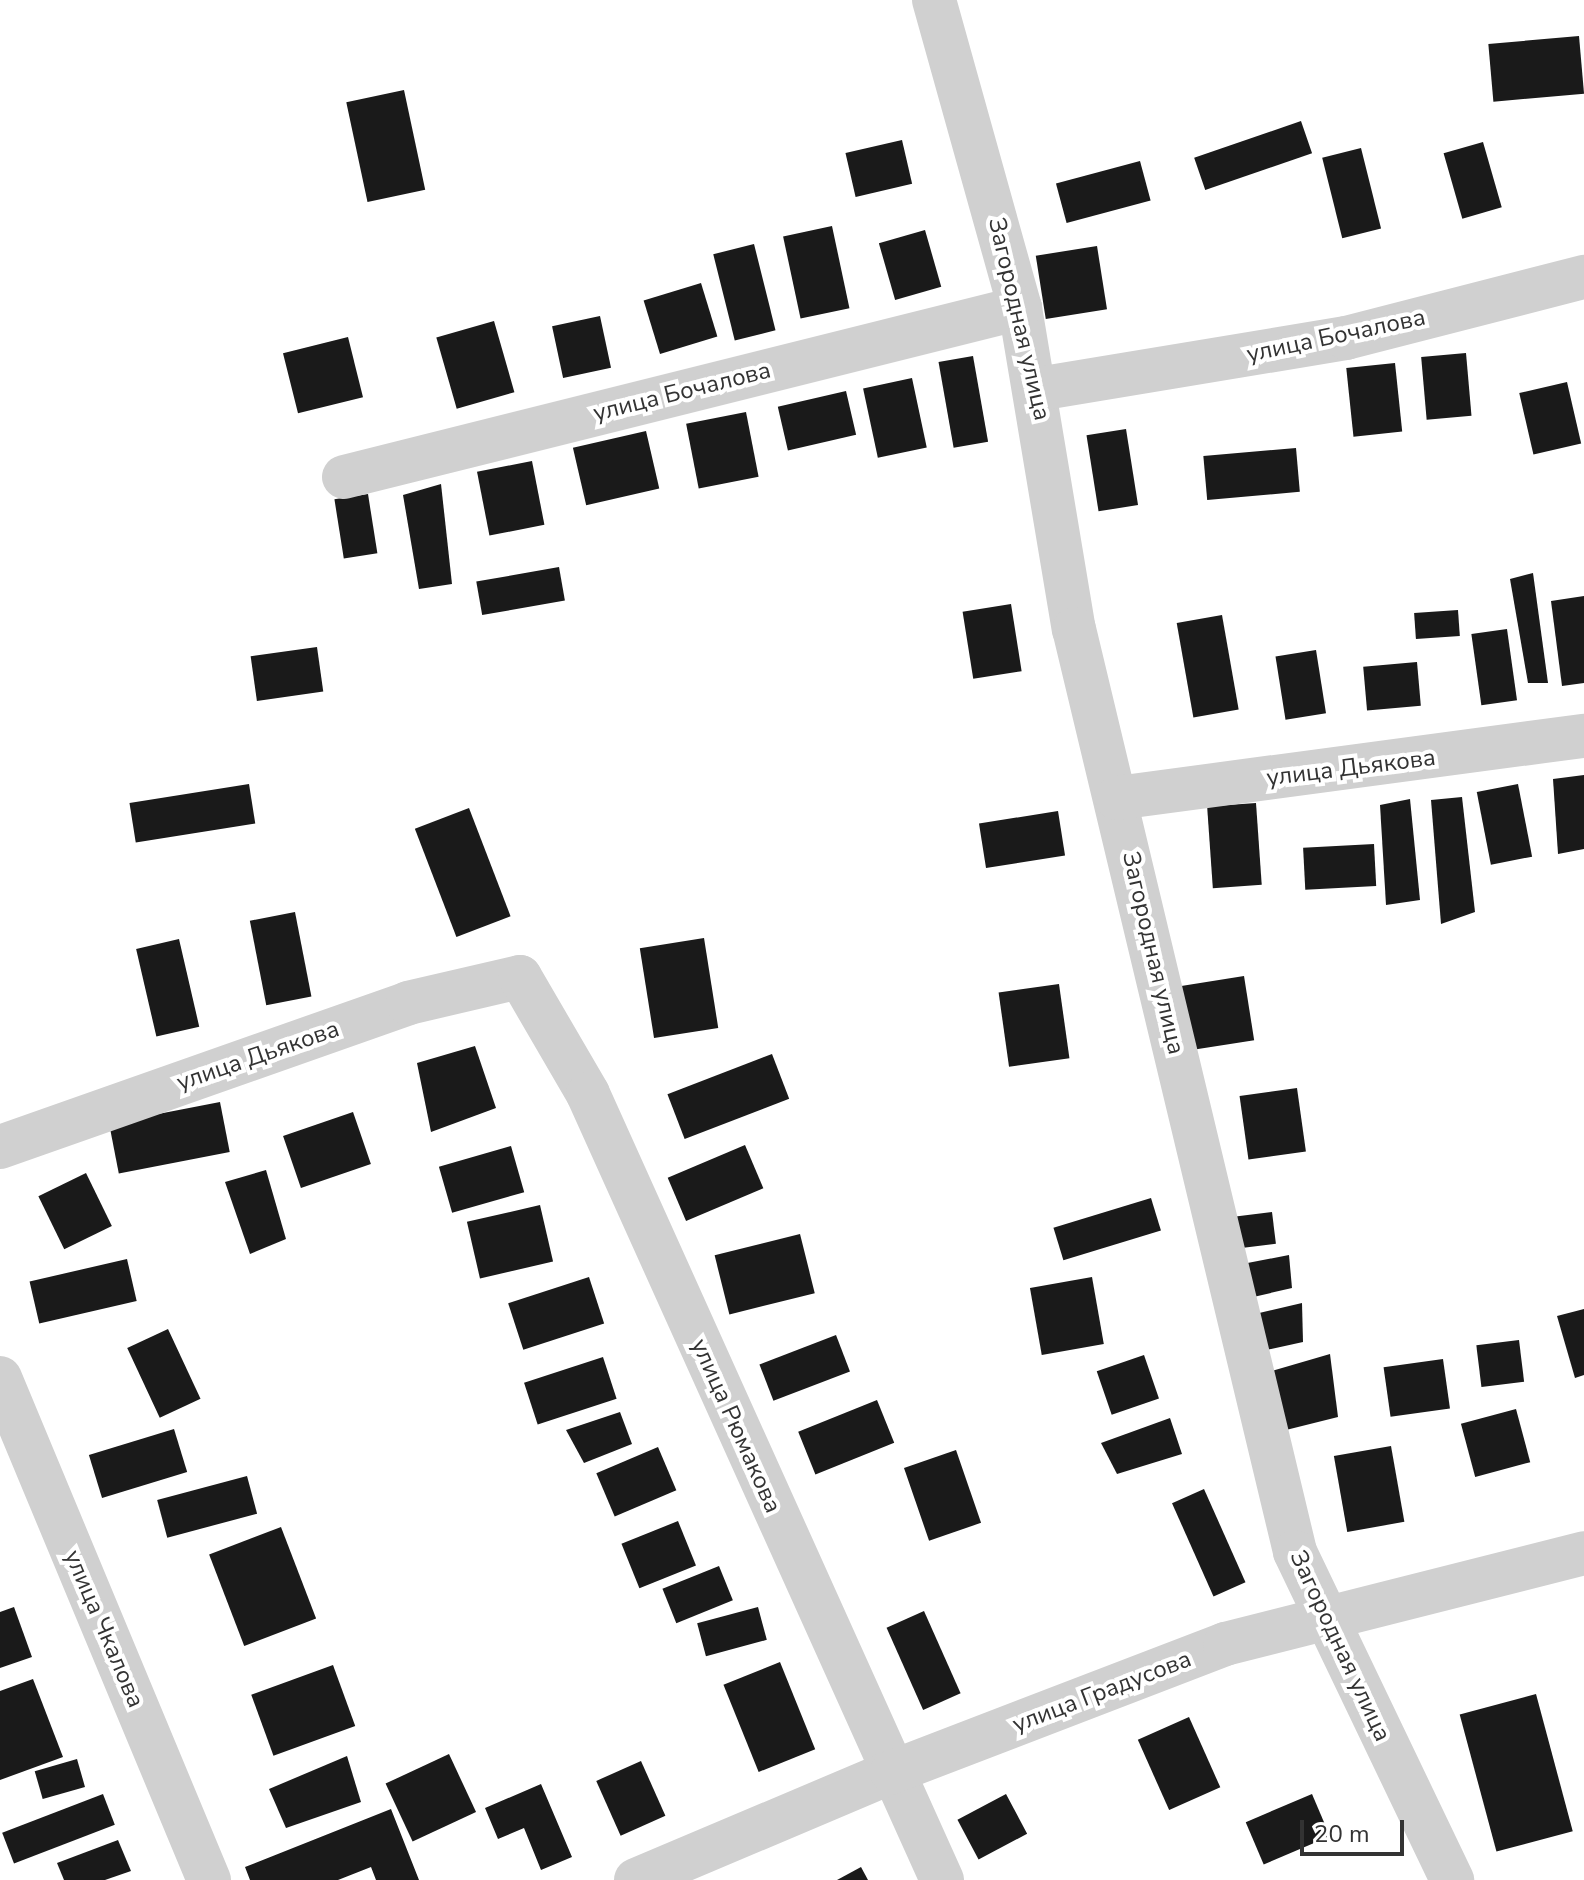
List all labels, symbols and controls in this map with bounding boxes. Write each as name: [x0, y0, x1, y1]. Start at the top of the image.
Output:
street label: Загородная улица: [982, 215, 1056, 423]
street label: улица Бочалова: [1244, 303, 1428, 369]
street label: улица Бочалова: [590, 356, 774, 428]
street label: улица Дьякова: [1265, 743, 1437, 793]
street label: Загородная улица: [1116, 849, 1190, 1057]
street label: улица Дьякова: [173, 1015, 343, 1097]
street label: улица Рюмакова: [685, 1334, 787, 1518]
street label: улица Чкалова: [58, 1546, 150, 1712]
street label: Загородная улица: [1283, 1546, 1397, 1746]
street label: улица Градусова: [1009, 1645, 1195, 1739]
scale bar: [1304, 1804, 1408, 1854]
text: 20 m: [1314, 1818, 1370, 1850]

